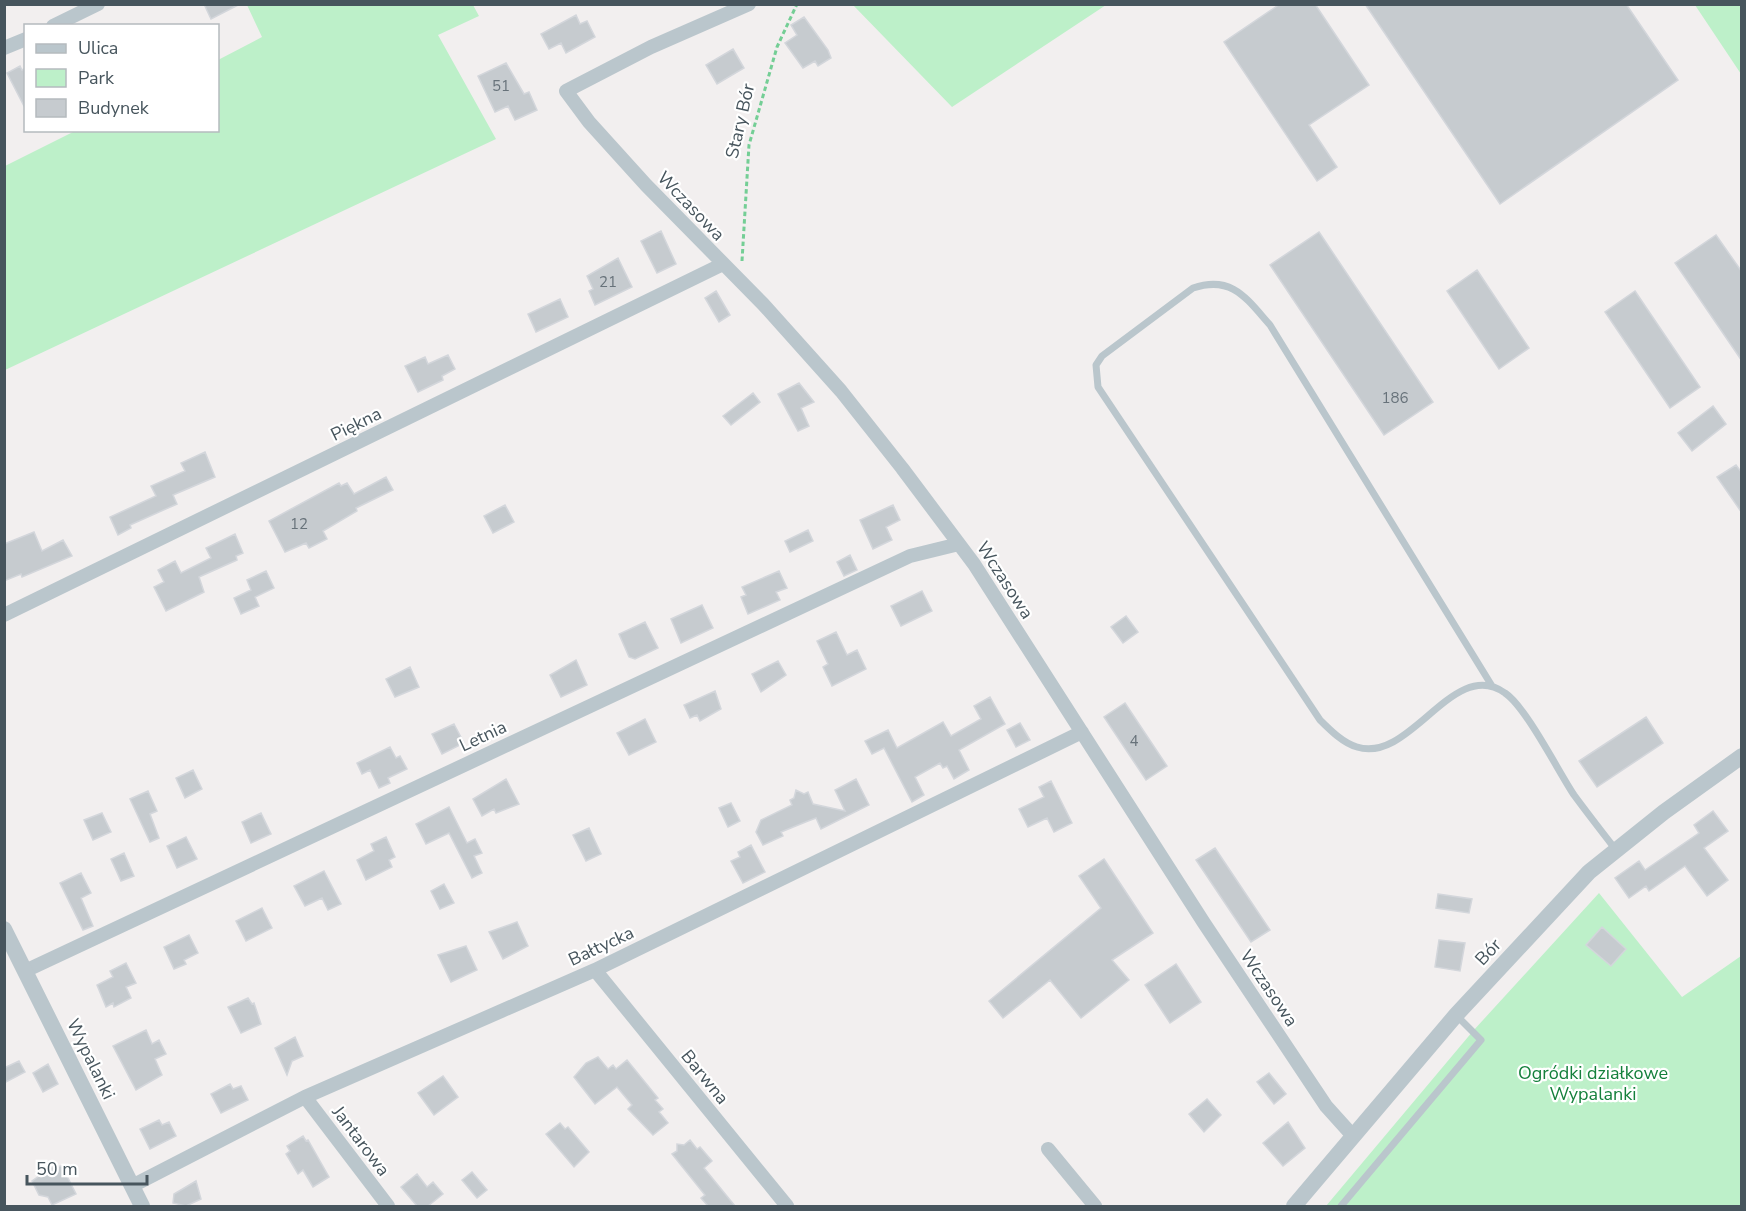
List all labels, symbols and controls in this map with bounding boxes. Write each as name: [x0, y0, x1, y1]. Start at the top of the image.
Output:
legend: [24, 24, 219, 132]
text: Ulica: [78, 36, 118, 60]
text: Park: [78, 66, 115, 90]
house number: 51: [492, 76, 510, 96]
street label: Stary Bór: [720, 81, 760, 161]
text: Budynek: [78, 96, 150, 120]
street label: Wczasowa: [652, 166, 730, 246]
house number: 21: [599, 272, 617, 292]
house number: 186: [1381, 388, 1409, 408]
street label: Piękna: [327, 401, 385, 447]
house number: 12: [290, 514, 308, 534]
street label: Wczasowa: [971, 537, 1039, 623]
street label: Letnia: [455, 715, 511, 757]
house number: 4: [1129, 731, 1139, 751]
street label: Bałtycka: [564, 920, 638, 972]
street label: Bór: [1469, 933, 1507, 971]
street label: Wczasowa: [1234, 945, 1304, 1031]
street label: Wypalanki: [61, 1015, 121, 1103]
street label: Barwna: [676, 1045, 734, 1109]
park label: Ogródki działkowe Wypalanki: [1518, 1061, 1668, 1106]
street label: Jantarowa: [326, 1100, 395, 1181]
scale bar: [27, 1148, 147, 1186]
text: 50 m: [36, 1157, 78, 1181]

